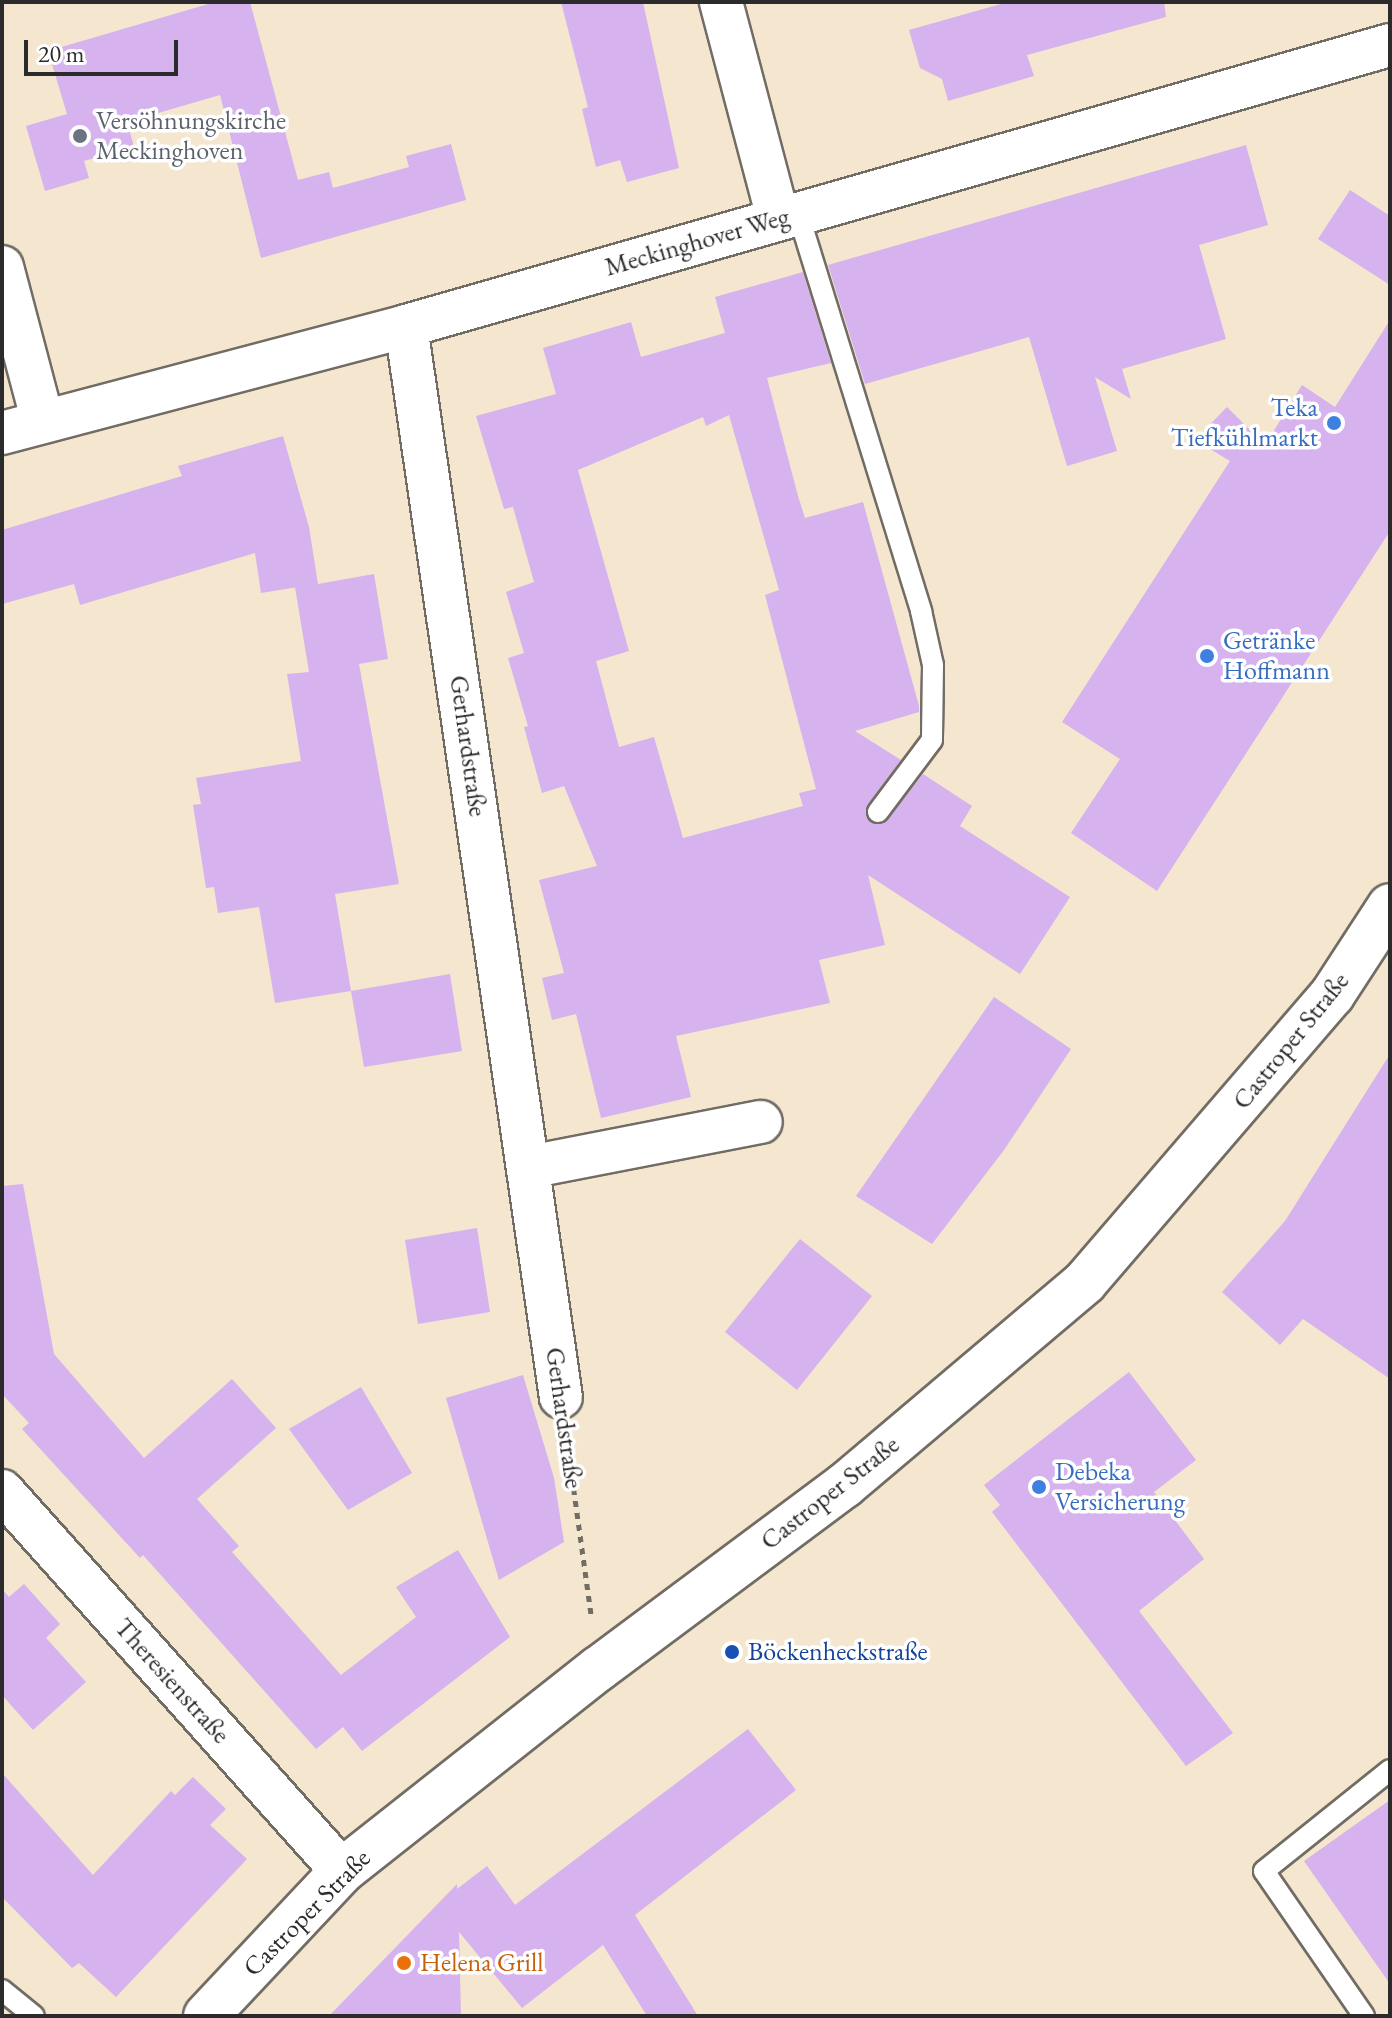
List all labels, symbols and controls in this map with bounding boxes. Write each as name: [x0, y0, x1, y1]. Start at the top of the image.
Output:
scale bar: [28, 24, 182, 74]
text: 20 m: [38, 38, 85, 69]
place label: Versöhnungskirche Meckinghoven: [96, 105, 286, 166]
marker: Versöhnungskirche Meckinghoven: [71, 127, 89, 145]
street label: Meckinghover Weg: [601, 201, 793, 283]
place label: Teka Tiefkühlmarkt: [1171, 392, 1318, 454]
marker: Teka Tiefkühlmarkt: [1325, 414, 1343, 432]
place label: Getränke Hoffmann: [1223, 625, 1330, 686]
marker: Getränke Hoffmann: [1198, 647, 1216, 665]
street label: Gerhardstraße: [443, 673, 493, 819]
street label: Castroper Straße: [1226, 966, 1356, 1116]
street label: Gerhardstraße: [539, 1345, 589, 1491]
street label: Castroper Straße: [755, 1429, 905, 1557]
place label: Debeka Versicherung: [1055, 1456, 1185, 1518]
marker: Debeka Versicherung: [1030, 1478, 1048, 1496]
street label: Theresienstraße: [108, 1612, 236, 1750]
place label: Böckenheckstraße: [748, 1636, 928, 1668]
marker: Böckenheckstraße: [723, 1643, 741, 1661]
street label: Castroper Straße: [237, 1843, 377, 1983]
place label: Helena Grill: [420, 1947, 543, 1979]
marker: Helena Grill: [395, 1954, 413, 1972]

